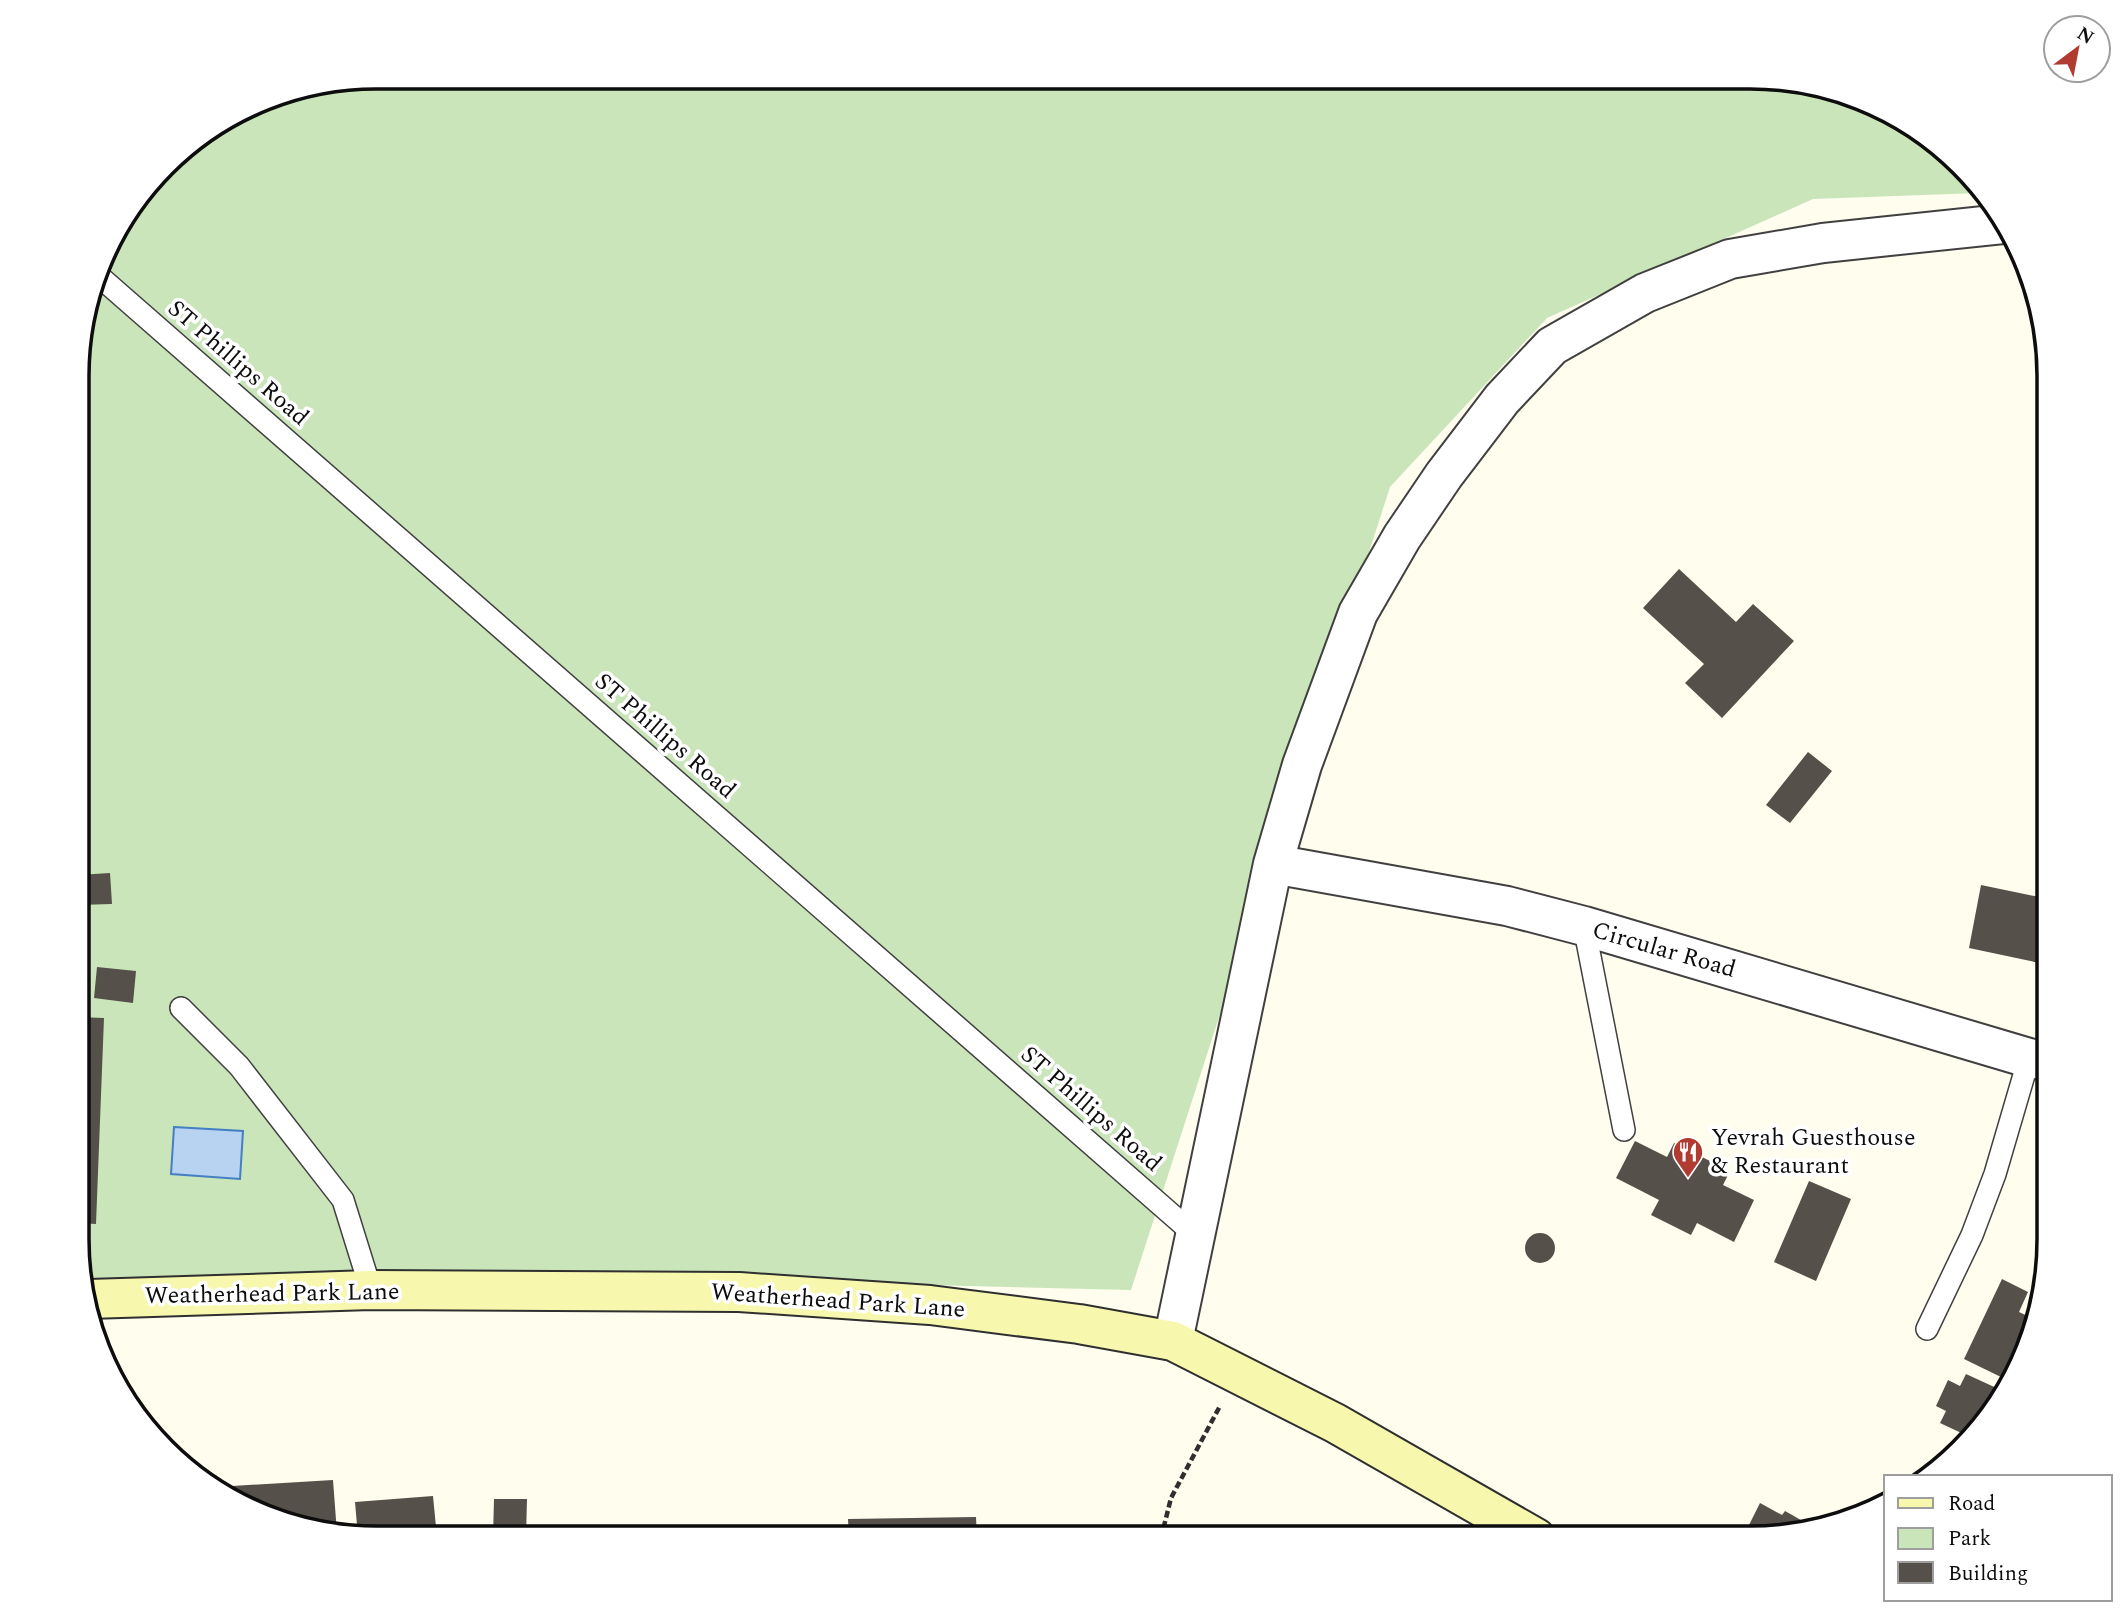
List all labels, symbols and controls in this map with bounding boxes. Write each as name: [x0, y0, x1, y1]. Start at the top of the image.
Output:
north arrow: [2042, 14, 2112, 84]
text: N: [2071, 19, 2099, 52]
street label: ST Phillips Road: [159, 291, 317, 435]
street label: ST Phillips Road: [586, 664, 744, 808]
street label: Circular Road: [1588, 912, 1740, 988]
street label: ST Phillips Road: [1012, 1037, 1170, 1181]
place label: Yevrah Guesthouse & Restaurant: [1711, 1120, 1916, 1184]
restaurant icon: Yevrah Guesthouse & Restaurant: [1671, 1135, 1705, 1179]
street label: Weatherhead Park Lane: [144, 1274, 400, 1314]
street label: Weatherhead Park Lane: [710, 1274, 966, 1328]
legend: [1884, 1475, 2112, 1601]
text: Road: [1948, 1488, 1995, 1520]
text: Park: [1948, 1523, 1992, 1555]
text: Building: [1948, 1558, 2028, 1590]

